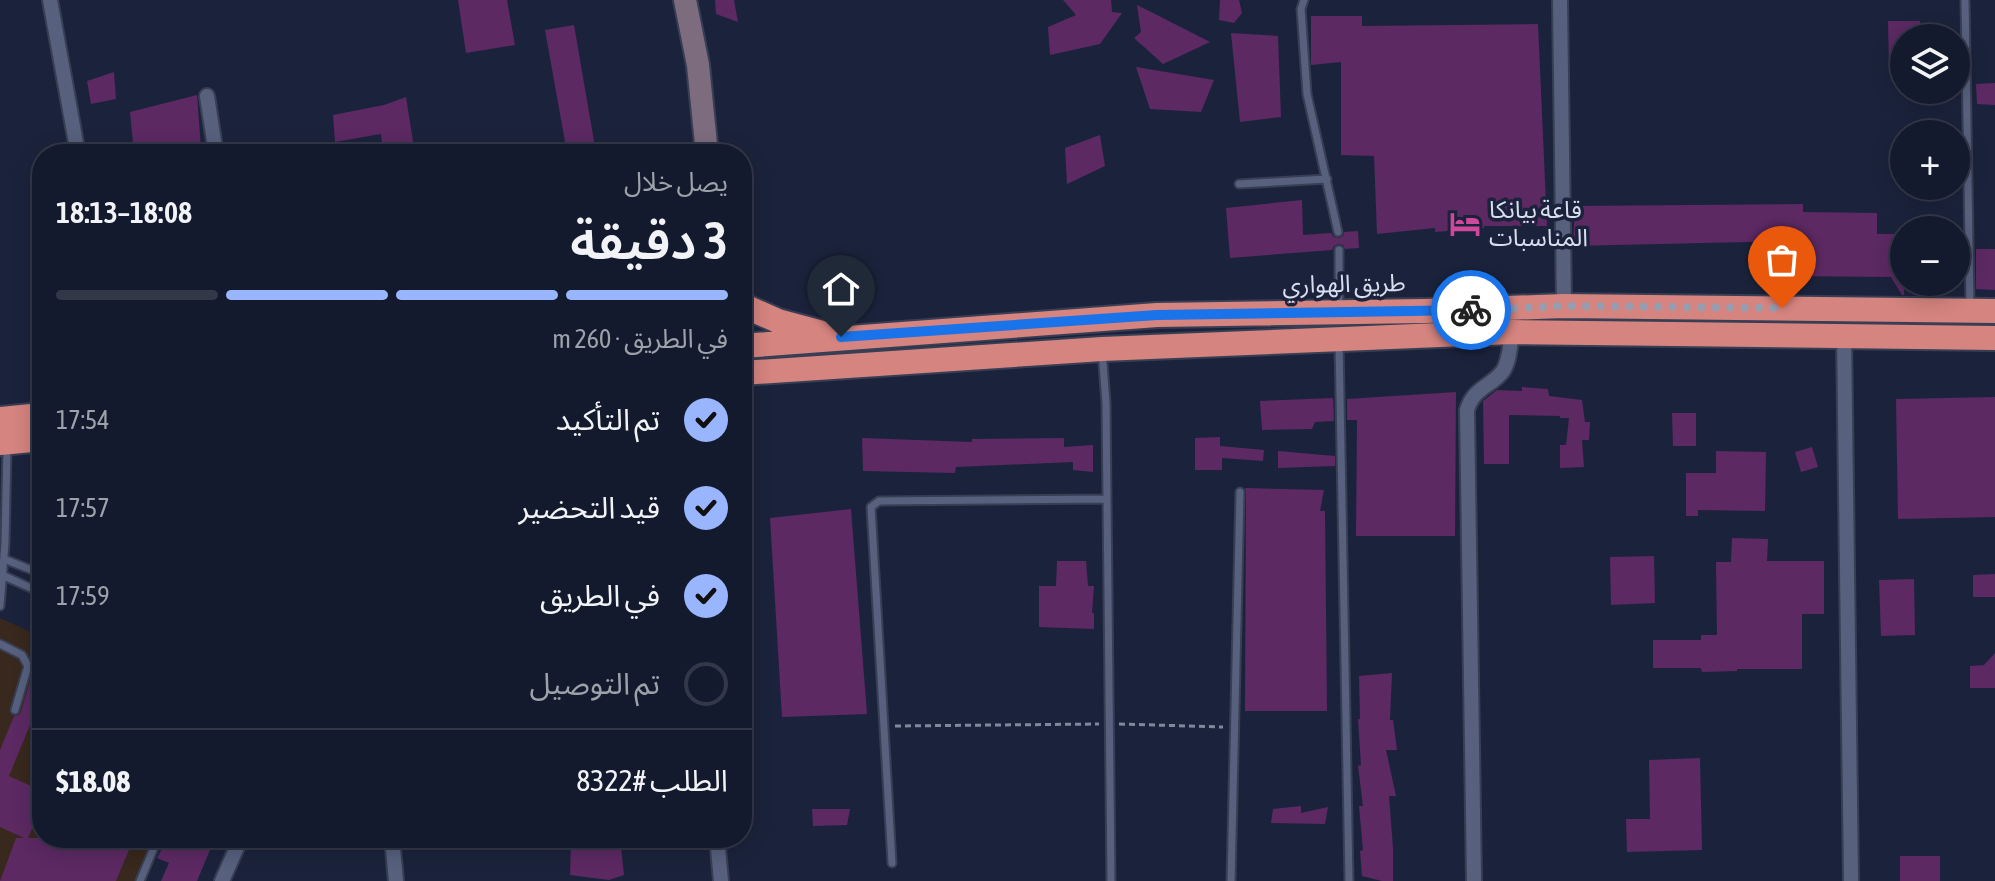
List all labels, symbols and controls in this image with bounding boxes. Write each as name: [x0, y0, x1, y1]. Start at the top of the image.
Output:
map controls: [1890, 24, 1970, 296]
button: layers: [1890, 24, 1970, 104]
button: +: [1890, 120, 1970, 200]
text: يصل خلال: [624, 167, 728, 197]
text: 18:08–18:13: [56, 195, 192, 229]
place label: قاعة بيانكا المناسبات: [1489, 196, 1588, 251]
hotel icon: قاعة بيانكا المناسبات: [1448, 207, 1482, 241]
text: 3 دقيقة: [570, 210, 728, 270]
button: −: [1890, 216, 1970, 296]
pin: [1748, 226, 1816, 308]
icon: bag: [1760, 238, 1804, 282]
pin: [807, 255, 875, 337]
icon: home: [819, 267, 863, 311]
street label: طريق الهواري: [1282, 269, 1406, 304]
courier: [1431, 270, 1511, 350]
icon: bike: [1449, 288, 1493, 332]
text: في الطريق · 260 m: [552, 324, 728, 354]
icon: check: [684, 398, 728, 442]
text: تم التأكيد: [556, 402, 660, 436]
text: 17:54: [56, 405, 110, 435]
icon: check: [684, 486, 728, 530]
text: قيد التحضير: [519, 490, 660, 524]
text: 17:57: [56, 493, 110, 523]
icon: check: [684, 574, 728, 618]
text: في الطريق: [540, 578, 660, 612]
text: 17:59: [56, 581, 110, 611]
text: تم التوصيل: [530, 666, 660, 700]
text: الطلب #8322: [576, 763, 728, 797]
text: $18.08: [56, 764, 130, 798]

